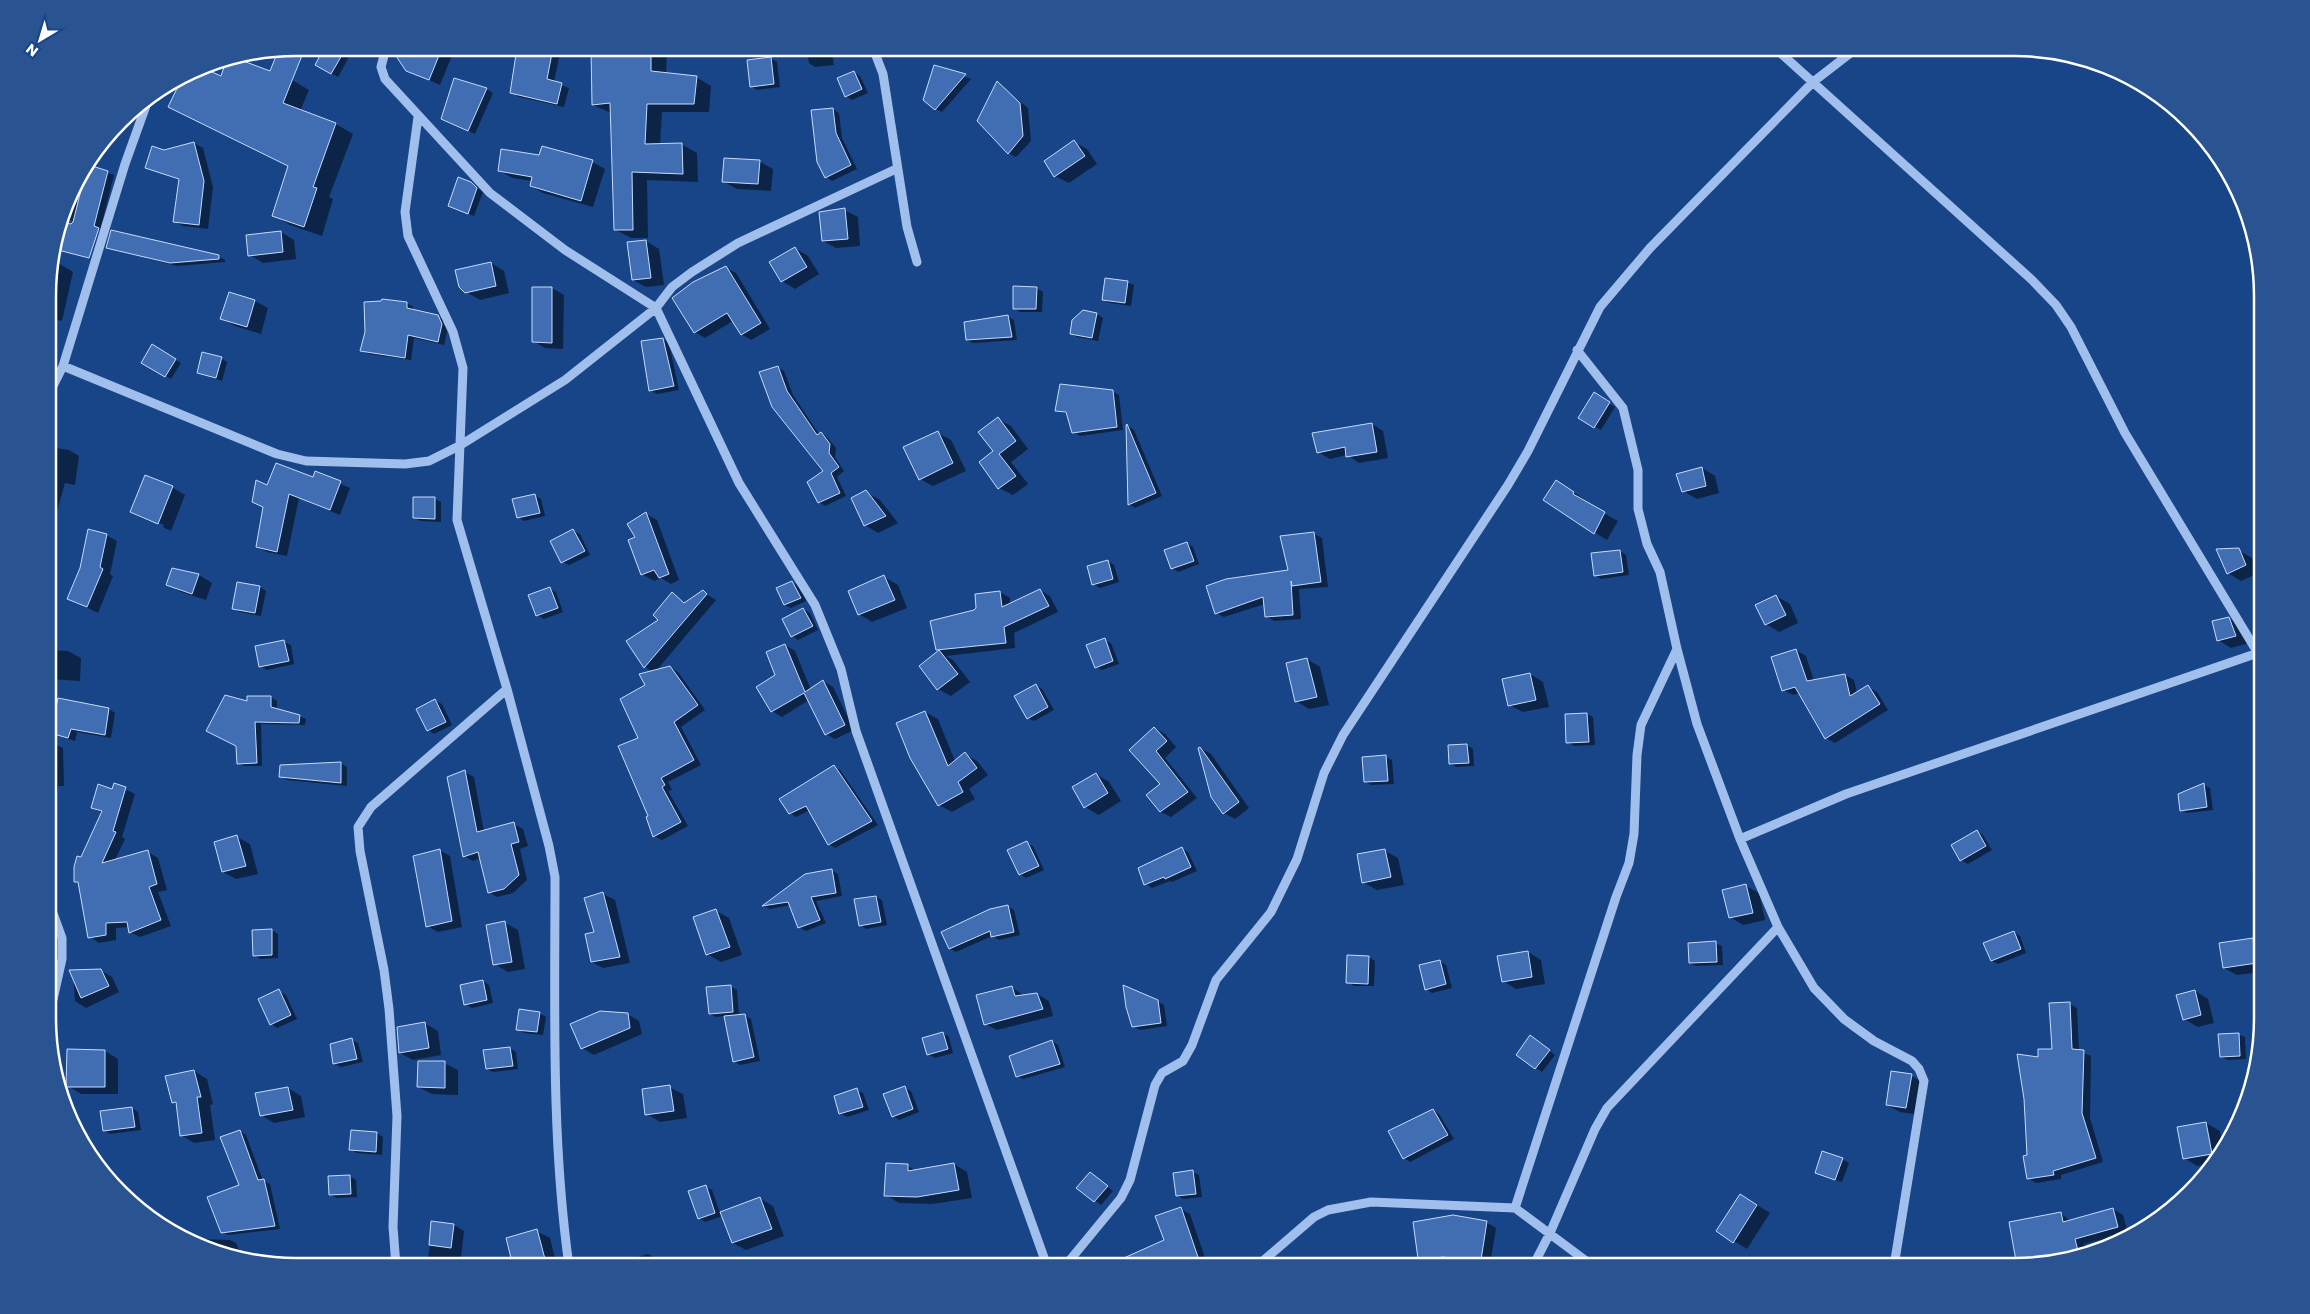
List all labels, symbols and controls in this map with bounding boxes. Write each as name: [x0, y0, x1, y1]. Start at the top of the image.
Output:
north arrow: [15, 15, 65, 65]
text: N: [22, 39, 42, 61]

